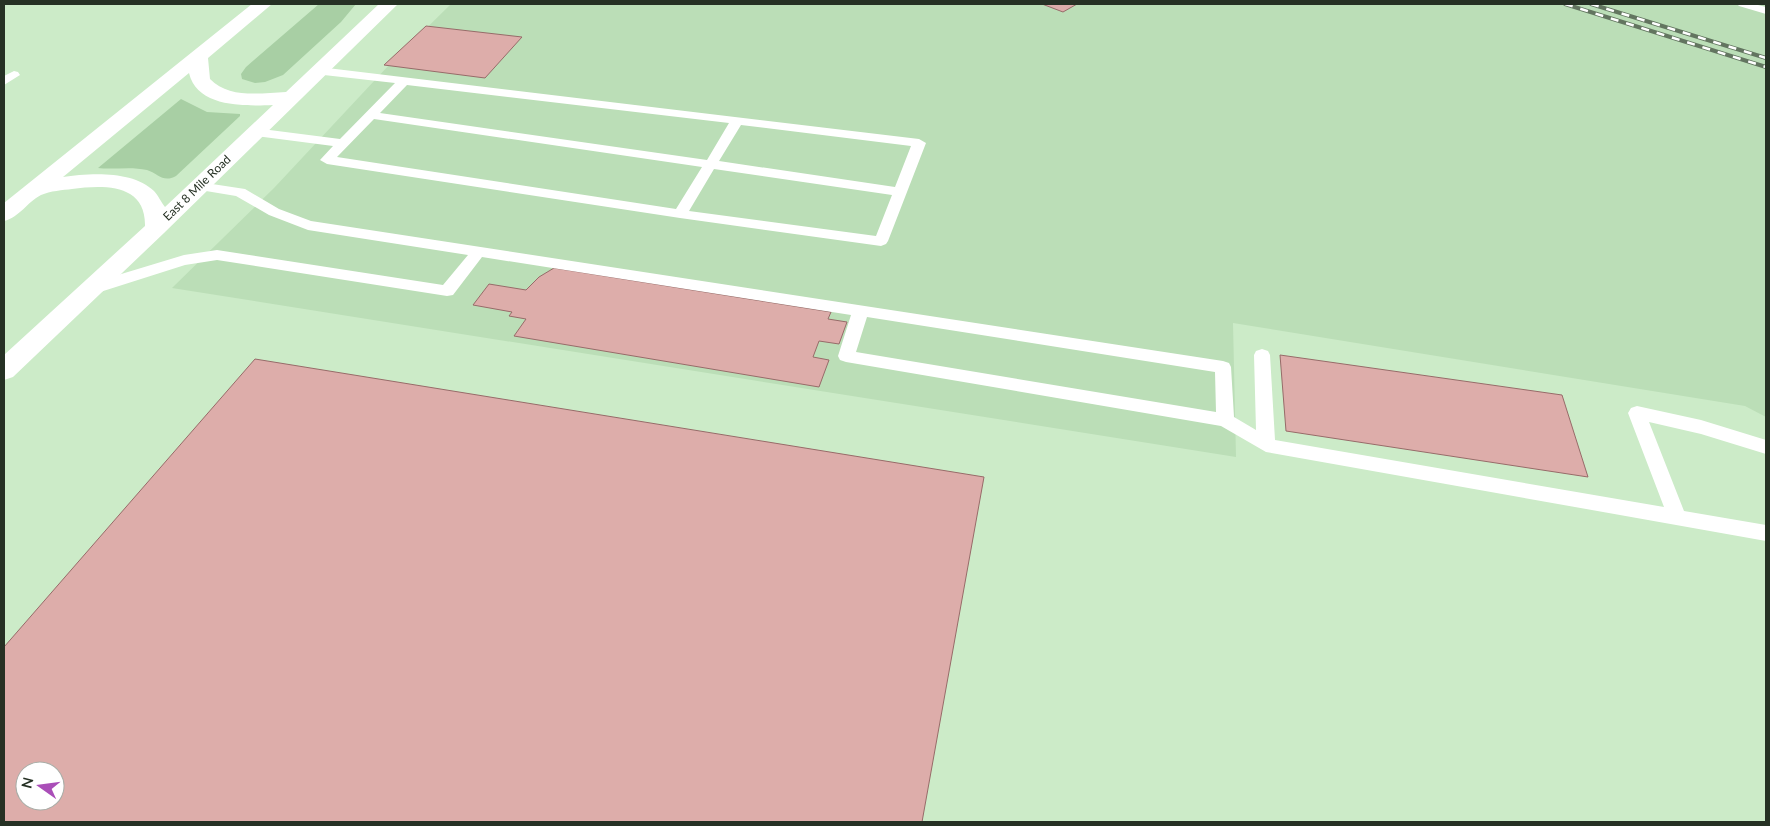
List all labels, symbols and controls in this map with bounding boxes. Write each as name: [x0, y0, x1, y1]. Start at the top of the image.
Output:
street label: East 8 Mile Road: [160, 152, 234, 224]
north arrow: [15, 761, 65, 811]
text: N: [17, 775, 36, 790]

